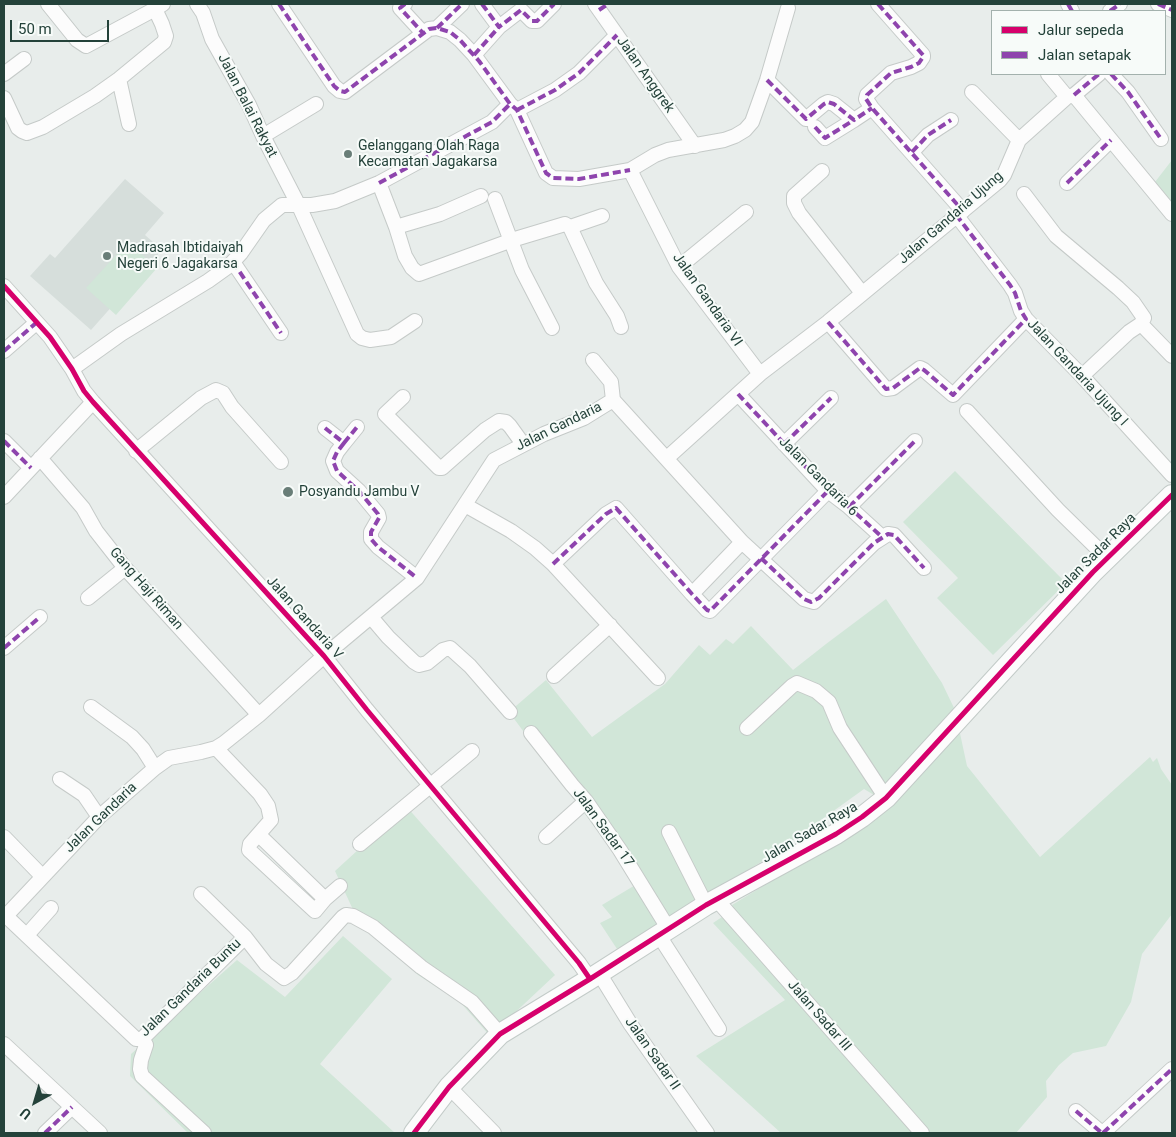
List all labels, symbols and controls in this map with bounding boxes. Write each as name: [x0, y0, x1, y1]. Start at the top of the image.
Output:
scale bar: [12, 10, 111, 42]
legend: [991, 10, 1166, 75]
text: 50 m: [18, 20, 52, 38]
text: Jalur sepeda: [1038, 21, 1124, 39]
street label: Jalan Anggrek: [613, 34, 677, 116]
text: Jalan setapak: [1038, 46, 1131, 64]
street label: Jalan Balai Rakyat: [214, 51, 280, 161]
place label: Gelanggang Olah Raga Kecamatan Jagakarsa: [358, 138, 500, 170]
marker: Gelanggang Olah Raga Kecamatan Jagakarsa: [342, 148, 354, 160]
street label: Jalan Gandaria Ujung: [895, 168, 1007, 268]
place label: Madrasah Ibtidaiyah Negeri 6 Jagakarsa: [117, 240, 243, 272]
marker: Madrasah Ibtidaiyah Negeri 6 Jagakarsa: [101, 250, 113, 262]
street label: Jalan Gandaria VI: [669, 250, 745, 350]
street label: Jalan Gandaria Ujung I: [1023, 316, 1131, 430]
street label: Jalan Gandaria: [513, 399, 605, 455]
street label: Jalan Gandaria 6: [775, 434, 861, 520]
place label: Posyandu Jambu V: [299, 484, 419, 500]
marker: Posyandu Jambu V: [281, 485, 295, 499]
street label: Jalan Sadar Raya: [1052, 510, 1140, 598]
street label: Gang Haji Riman: [106, 544, 186, 634]
street label: Jalan Gandaria V: [262, 573, 346, 663]
street label: Jalan Gandaria: [61, 779, 141, 857]
street label: Jalan Sadar 17: [569, 785, 637, 871]
street label: Jalan Sadar Raya: [759, 799, 861, 867]
street label: Jalan Gandaria Buntu: [137, 936, 245, 1040]
street label: Jalan Sadar III: [784, 977, 854, 1055]
street label: Jalan Sadar II: [621, 1014, 683, 1094]
north arrow: [10, 1077, 60, 1127]
text: U: [17, 1105, 34, 1123]

